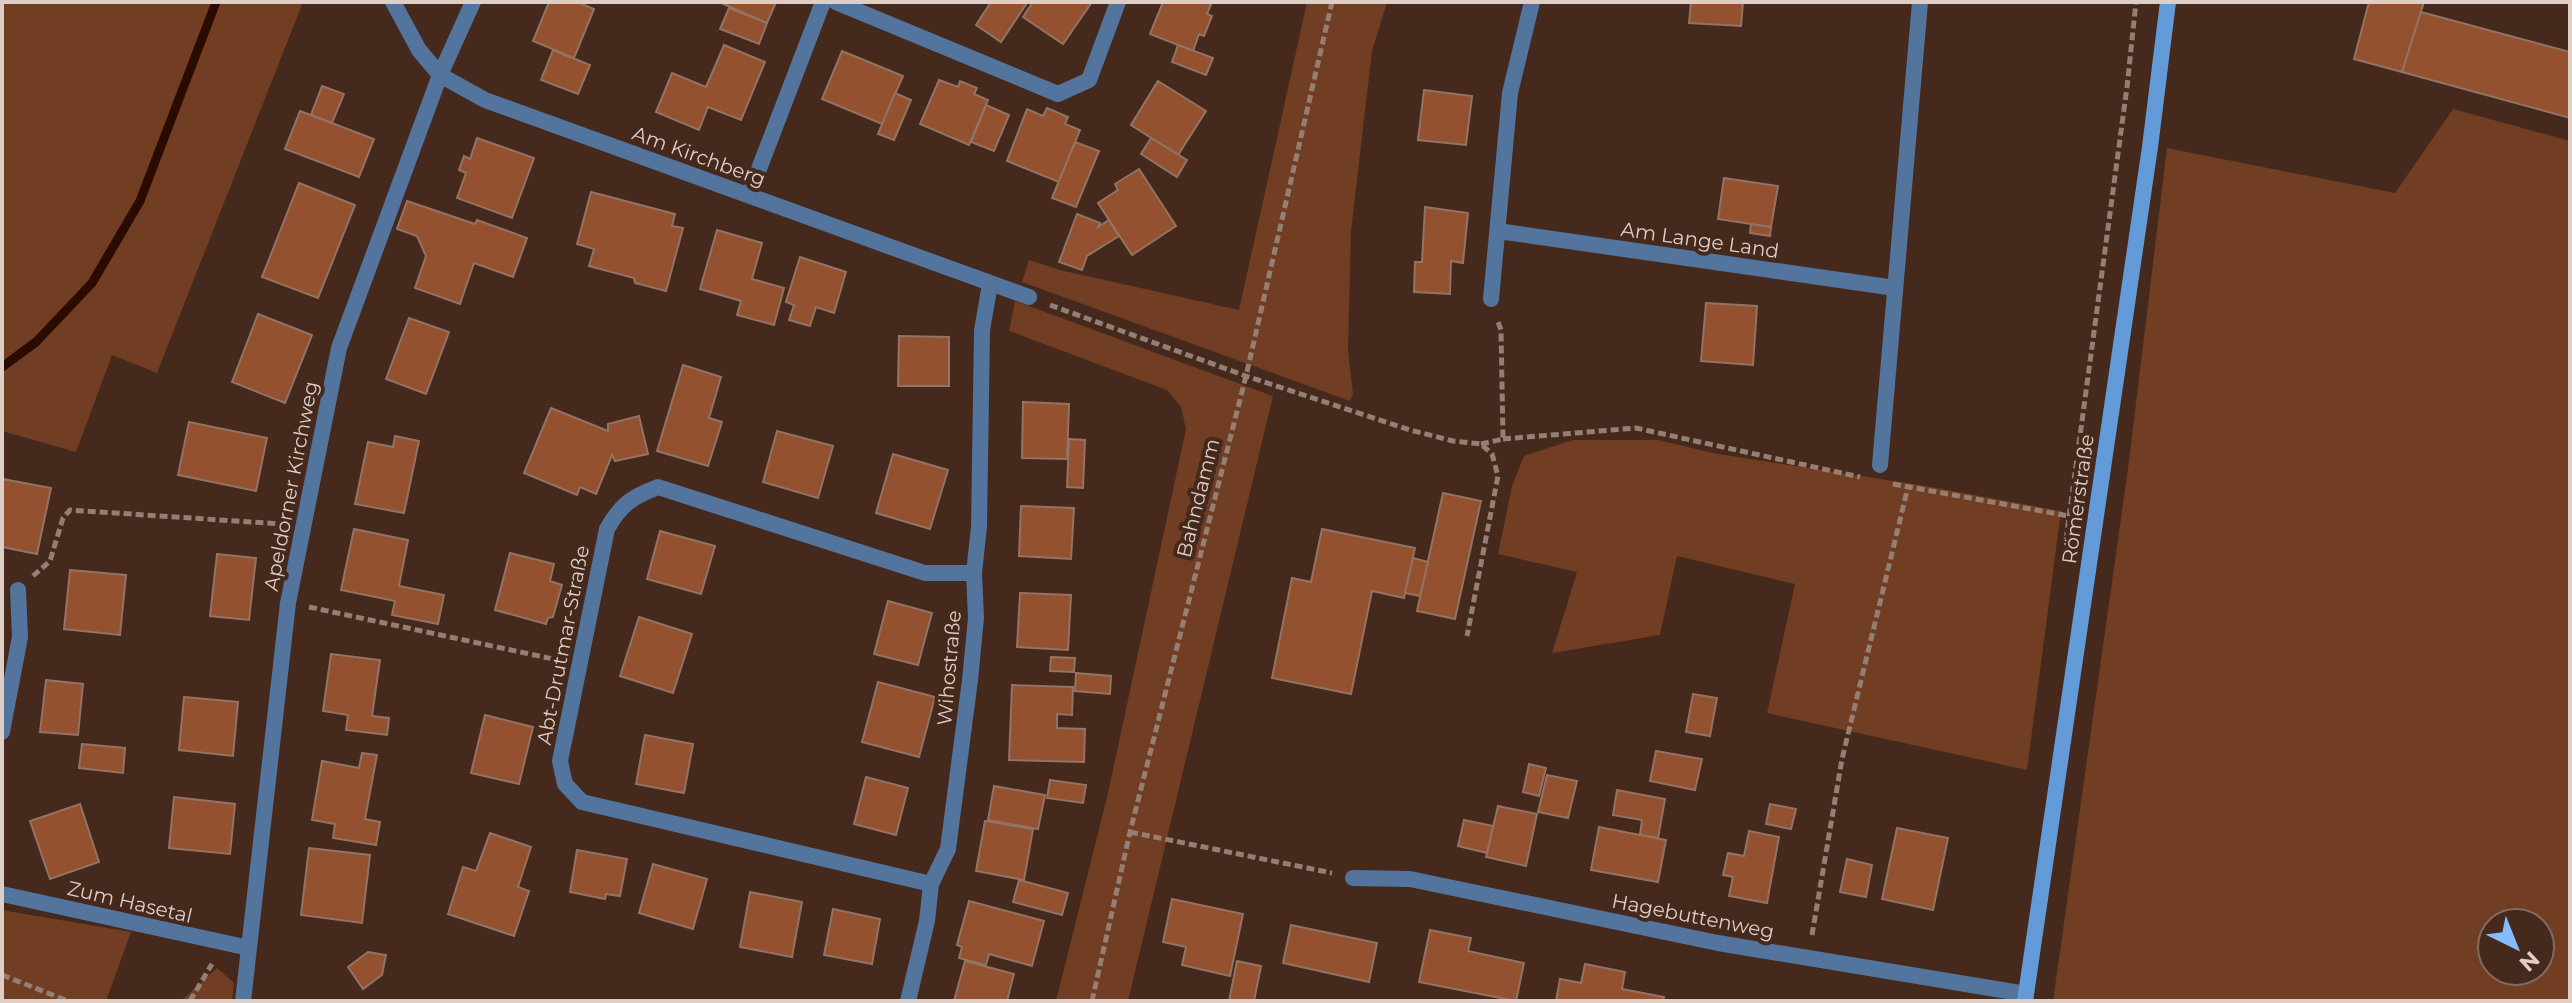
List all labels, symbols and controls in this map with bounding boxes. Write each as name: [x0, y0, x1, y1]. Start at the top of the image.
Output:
street label: Am Kirchberg: [629, 121, 769, 191]
street label: Am Lange Land: [1619, 217, 1781, 263]
street label: Apeldorner Kirchweg: [259, 379, 323, 593]
street label: Römerstraße: [2057, 433, 2099, 565]
street label: Bahndamm: [1172, 436, 1224, 560]
street label: Abt-Drutmar-Straße: [532, 543, 594, 747]
street label: Wihostraße: [932, 609, 966, 727]
street label: Zum Hasetal: [65, 876, 195, 928]
street label: Hagebuttenweg: [1610, 888, 1776, 944]
north arrow: [2476, 907, 2556, 987]
text: N: [2514, 945, 2545, 977]

